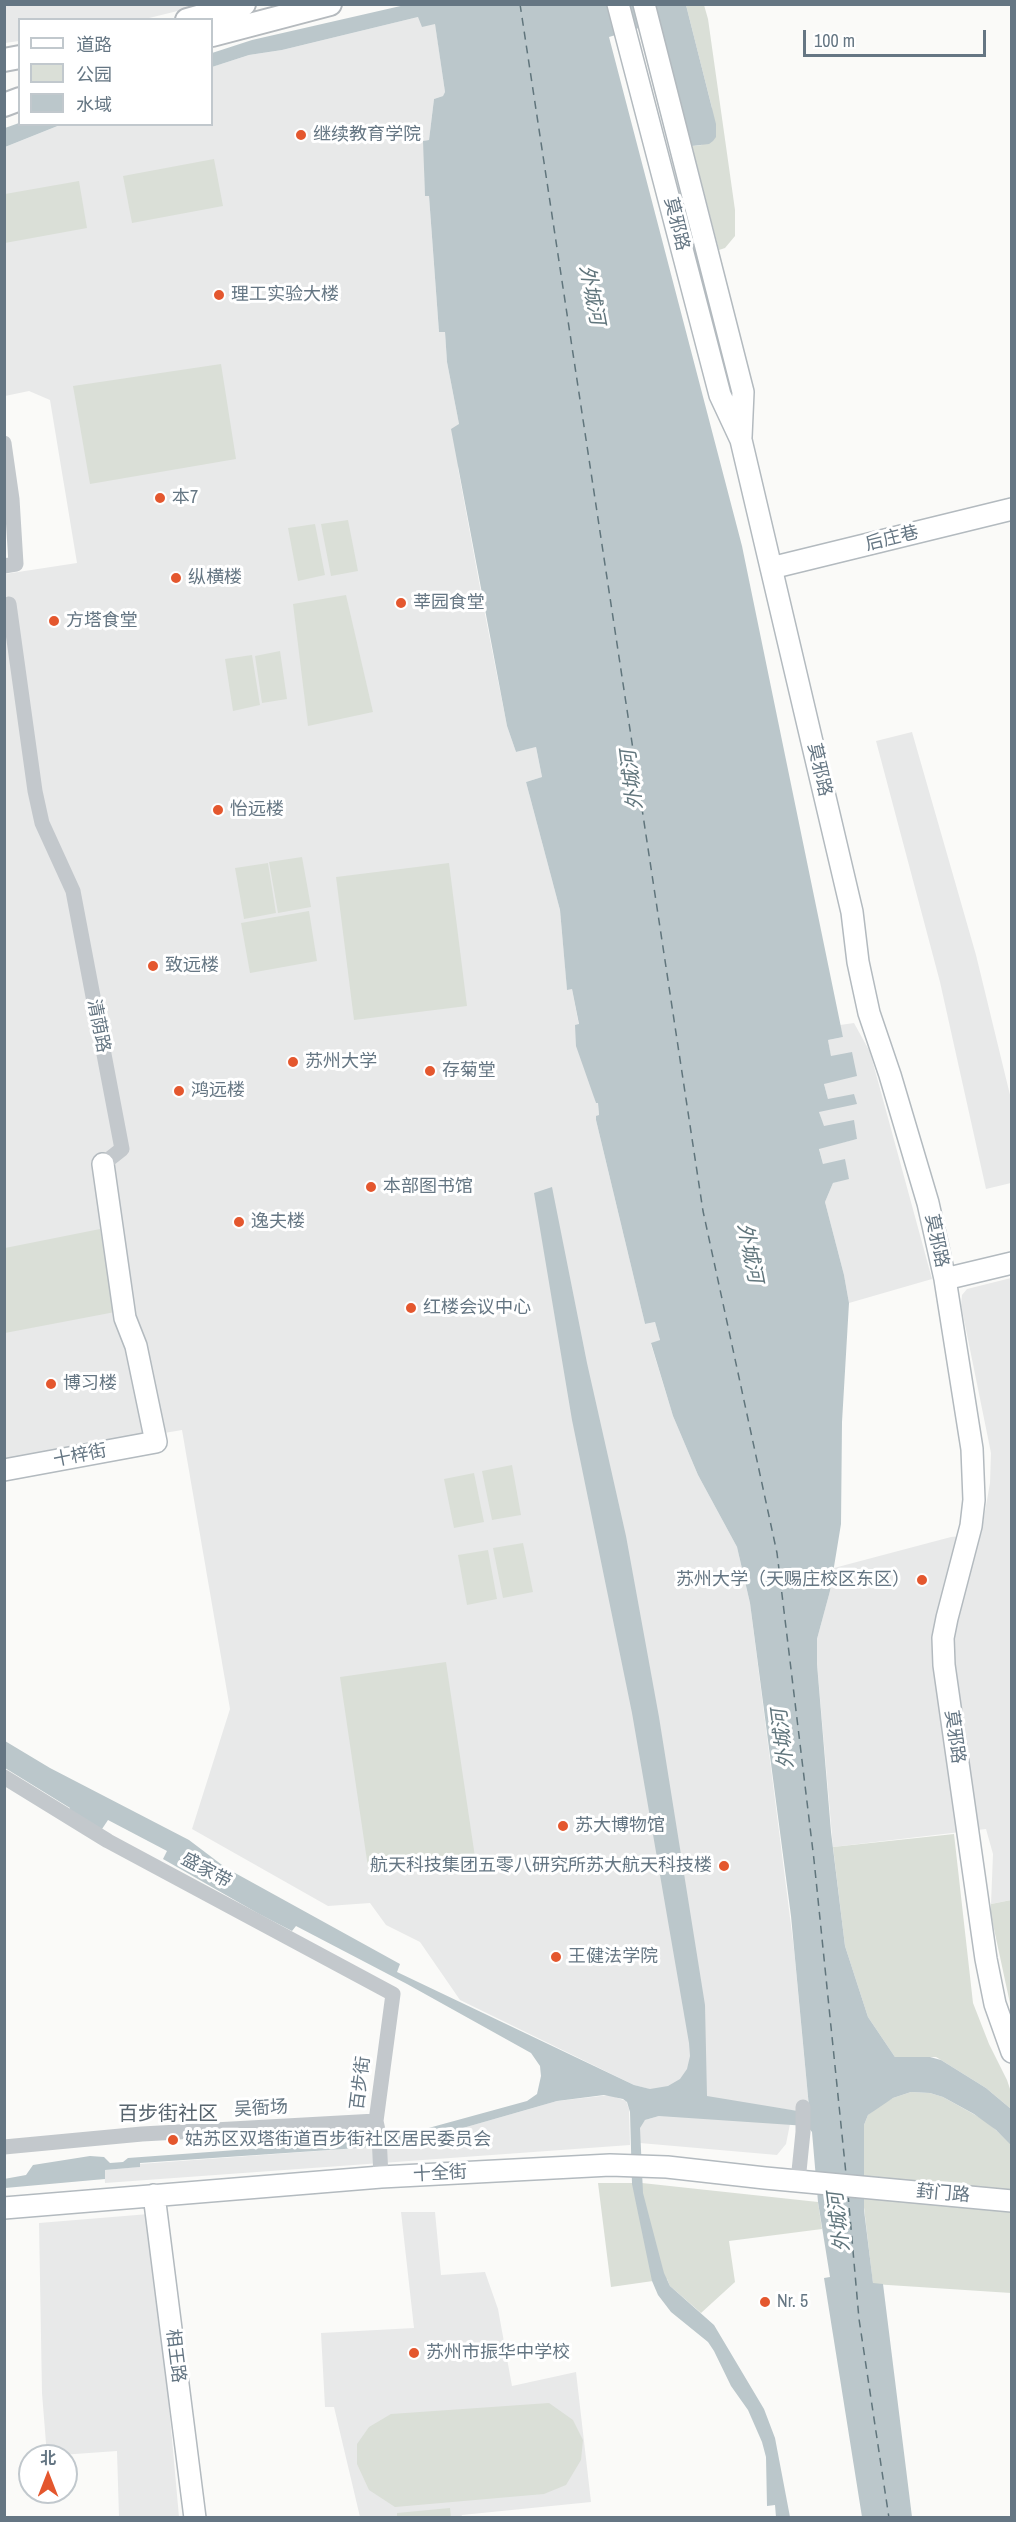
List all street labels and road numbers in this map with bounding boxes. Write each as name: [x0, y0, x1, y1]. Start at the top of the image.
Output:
street label: 莫邪路: [659, 195, 693, 253]
street label: 后庄巷: [863, 522, 921, 556]
street label: 莫邪路: [802, 741, 836, 799]
street label: 清荫路: [82, 997, 114, 1055]
street label: 莫邪路: [920, 1212, 952, 1270]
street label: 十梓街: [51, 1440, 109, 1472]
street label: 莫邪路: [940, 1709, 968, 1765]
street label: 盛家带: [177, 1849, 235, 1893]
street label: 百步街: [347, 2055, 375, 2111]
street label: 吴衙场: [233, 2097, 289, 2121]
street label: 十全街: [412, 2162, 468, 2186]
street label: 葑门路: [915, 2181, 971, 2207]
street label: 相王路: [161, 2328, 189, 2384]

